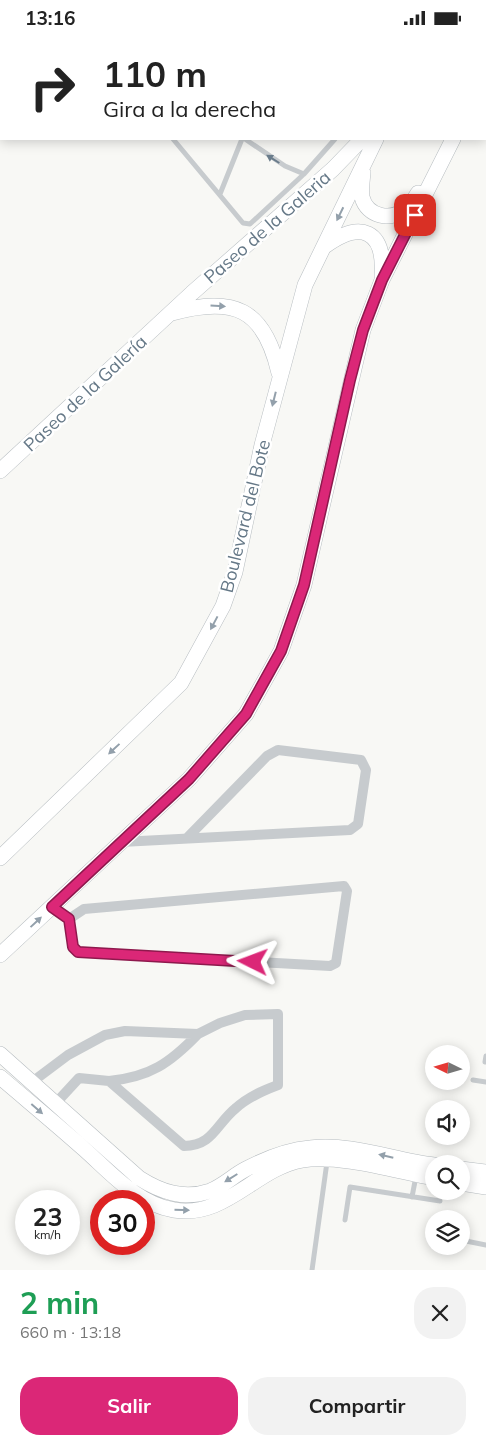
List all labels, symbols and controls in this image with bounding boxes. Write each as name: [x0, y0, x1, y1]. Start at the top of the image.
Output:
text: 13:16: [25, 6, 75, 30]
text: 110 m: [103, 52, 207, 96]
icon: right: [20, 55, 85, 120]
text: Gira a la derecha: [103, 95, 276, 123]
one-way arrow: [267, 154, 280, 163]
street label: Paseo de la Galeria: [199, 166, 335, 288]
pin: [394, 194, 436, 236]
icon: arrive: [401, 201, 429, 229]
one-way arrow: [336, 207, 344, 221]
one-way arrow: [210, 303, 226, 311]
street label: Paseo de la Galería: [18, 330, 152, 456]
one-way arrow: [269, 392, 277, 407]
street label: Boulevard del Bote: [215, 437, 275, 595]
one-way arrow: [210, 616, 218, 631]
one-way arrow: [108, 743, 120, 755]
one-way arrow: [29, 916, 41, 928]
position arrow: [226, 935, 278, 987]
north arrow: [425, 1045, 470, 1090]
map controls: [425, 1045, 470, 1255]
button: sound: [425, 1100, 470, 1145]
one-way arrow: [30, 1103, 43, 1114]
one-way arrow: [378, 1152, 394, 1160]
button: search: [425, 1155, 470, 1200]
one-way arrow: [224, 1173, 238, 1183]
speed limit sign: 30: [90, 1190, 155, 1255]
text: 23: [32, 1201, 63, 1232]
one-way arrow: [174, 1206, 190, 1214]
button: layers: [425, 1210, 470, 1255]
text: km/h: [34, 1227, 61, 1242]
text: 2 min: [20, 1284, 99, 1322]
button: close: [414, 1287, 466, 1339]
text: 660 m · 13:18: [20, 1322, 121, 1342]
button: Salir: [20, 1377, 238, 1435]
button: Compartir: [248, 1377, 466, 1435]

